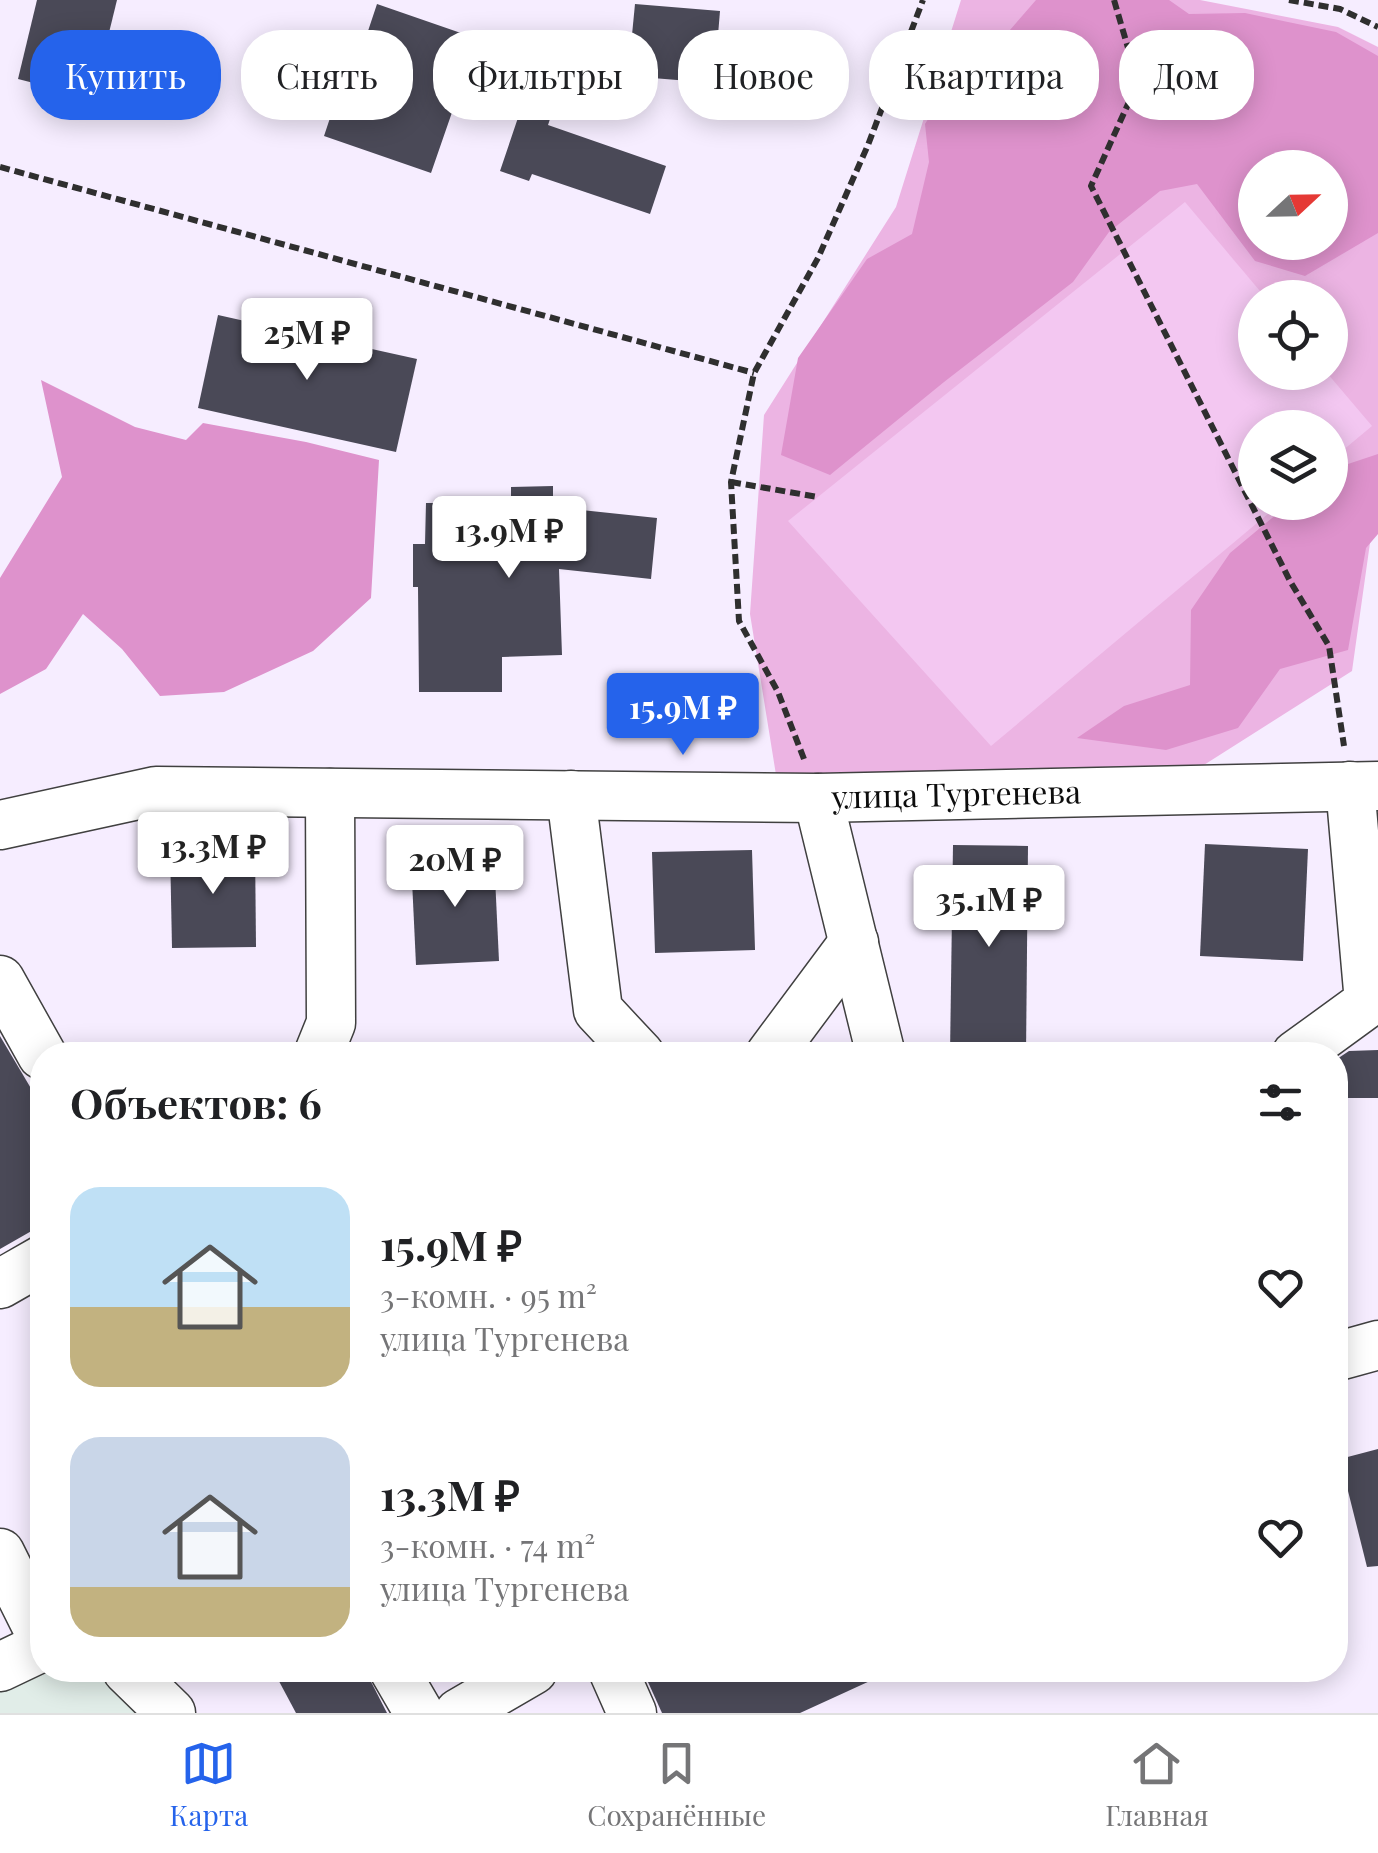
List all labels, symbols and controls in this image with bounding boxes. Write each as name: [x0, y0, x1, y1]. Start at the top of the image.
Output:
chip: Купить: [30, 30, 221, 120]
chip: Снять: [241, 30, 413, 120]
chip: Фильтры: [433, 30, 658, 120]
chip: Новое: [678, 30, 849, 120]
chip: Квартира: [869, 30, 1099, 120]
chip: Дом: [1119, 30, 1254, 120]
north arrow: [1238, 150, 1348, 260]
map controls: [1238, 150, 1348, 520]
button: locate: [1238, 280, 1348, 390]
pin: 25M ₽: [237, 298, 377, 383]
text: 25M ₽: [263, 309, 351, 352]
button: layers: [1238, 410, 1348, 520]
pin: 13.9M ₽: [417, 496, 601, 581]
text: 13.9M ₽: [454, 507, 564, 550]
pin: 15.9M ₽: [591, 673, 775, 758]
text: 15.9M ₽: [629, 684, 737, 727]
street label: улица Тургенева: [830, 768, 1081, 817]
pin: 13.3M ₽: [121, 812, 305, 897]
text: 13.3M ₽: [160, 823, 266, 866]
pin: 20M ₽: [385, 825, 525, 910]
text: 20M ₽: [408, 836, 502, 879]
pin: 35.1M ₽: [897, 865, 1081, 950]
text: 35.1M ₽: [936, 876, 1042, 919]
text: Объектов: 6: [70, 1074, 322, 1130]
icon: filters: [1253, 1075, 1308, 1130]
text: 15.9M ₽: [380, 1216, 522, 1272]
icon: home: [150, 1227, 270, 1347]
icon: heart: [1253, 1260, 1308, 1315]
text: 3-комн. · 95 m²: [380, 1273, 597, 1316]
text: улица Тургенева: [380, 1316, 629, 1359]
text: 13.3M ₽: [380, 1466, 520, 1522]
icon: home: [150, 1477, 270, 1597]
icon: heart: [1253, 1510, 1308, 1565]
text: 3-комн. · 74 m²: [380, 1523, 595, 1566]
text: улица Тургенева: [380, 1566, 629, 1609]
tab: Карта: [170, 1736, 248, 1833]
tab: Сохранённые: [587, 1736, 766, 1833]
tab: Главная: [1105, 1736, 1208, 1833]

